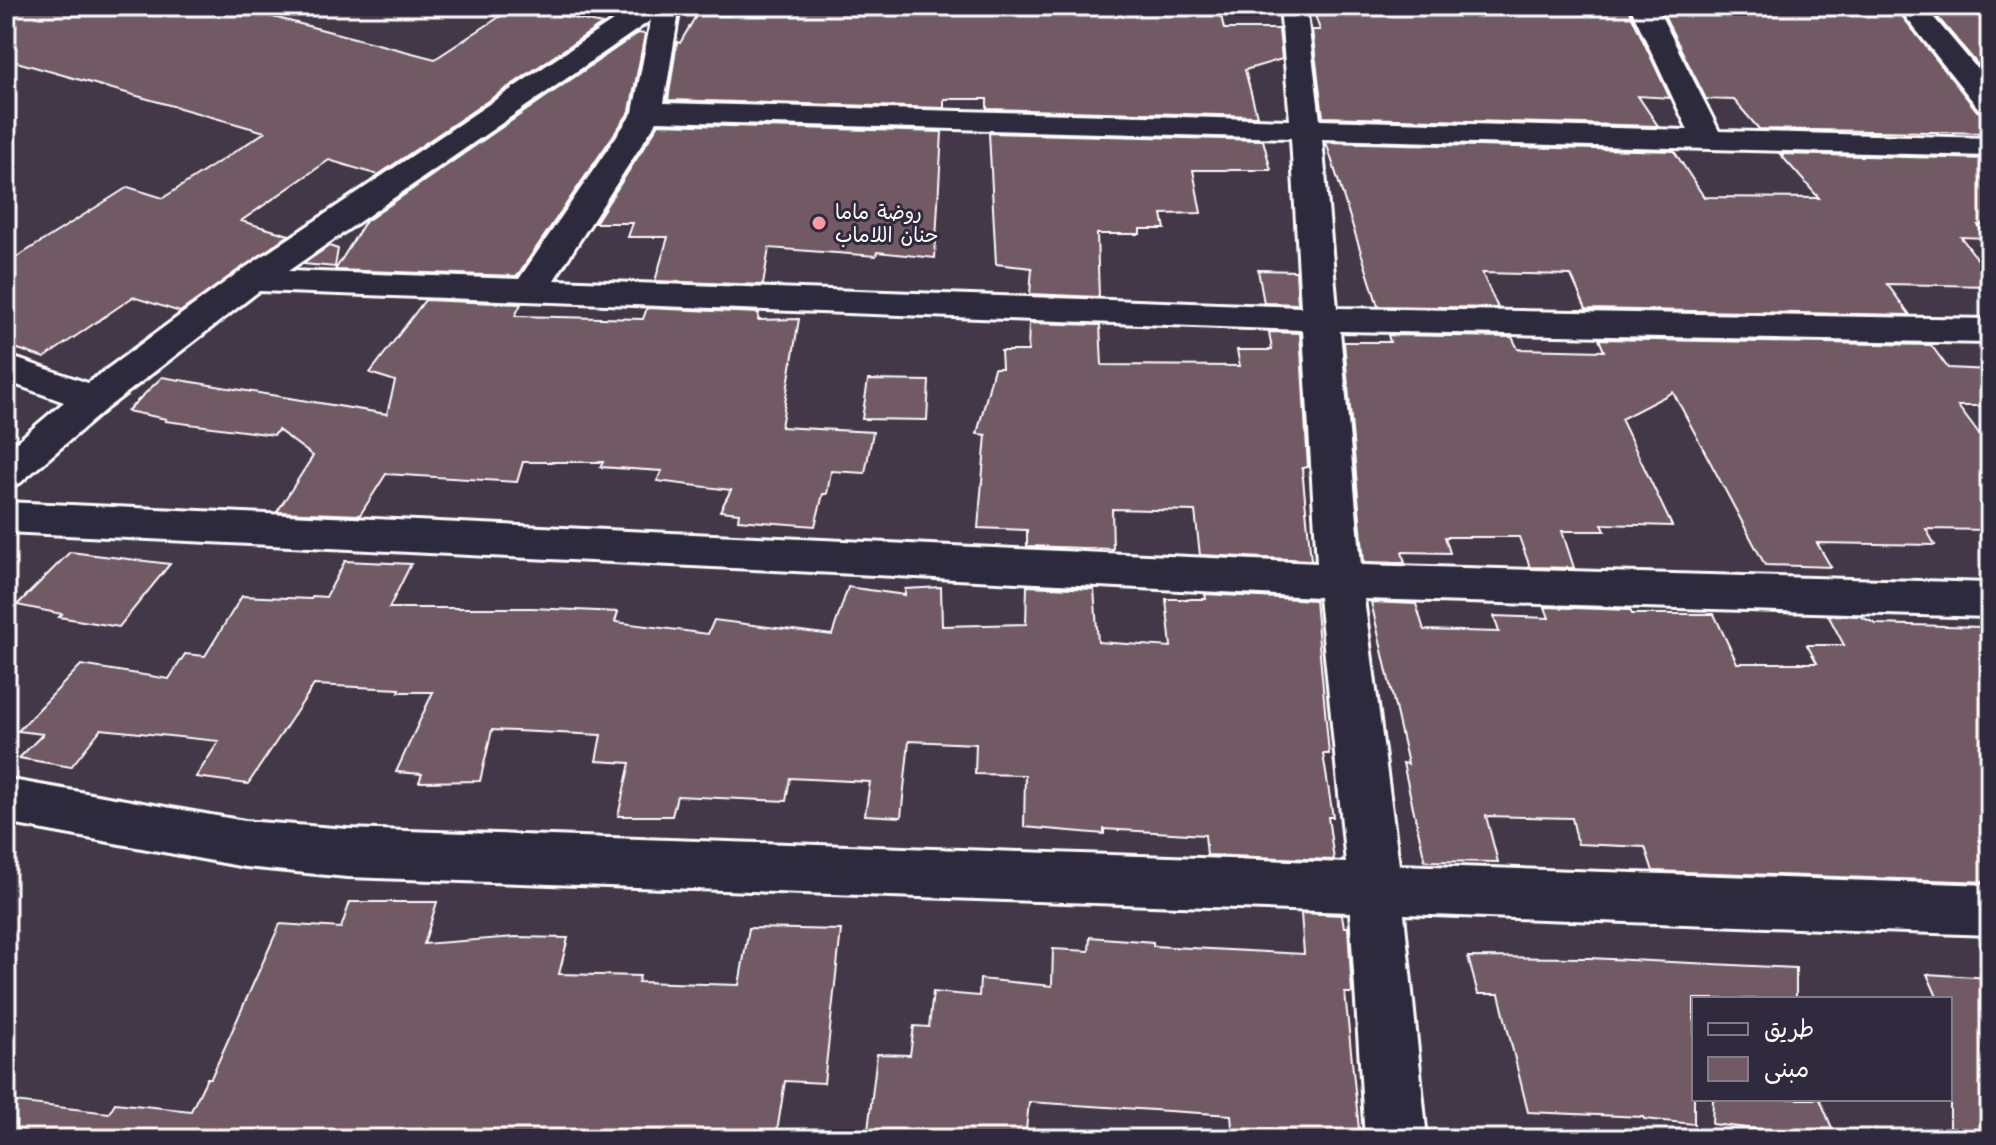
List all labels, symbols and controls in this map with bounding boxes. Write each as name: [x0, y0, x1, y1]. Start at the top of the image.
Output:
place label: روضة ماما حنان اللاماب: [835, 199, 938, 250]
marker: روضة ماما حنان اللاماب: [810, 214, 828, 232]
legend: [1692, 997, 1952, 1101]
text: طريق: [1764, 1013, 1814, 1047]
text: مبنى: [1764, 1053, 1809, 1087]

